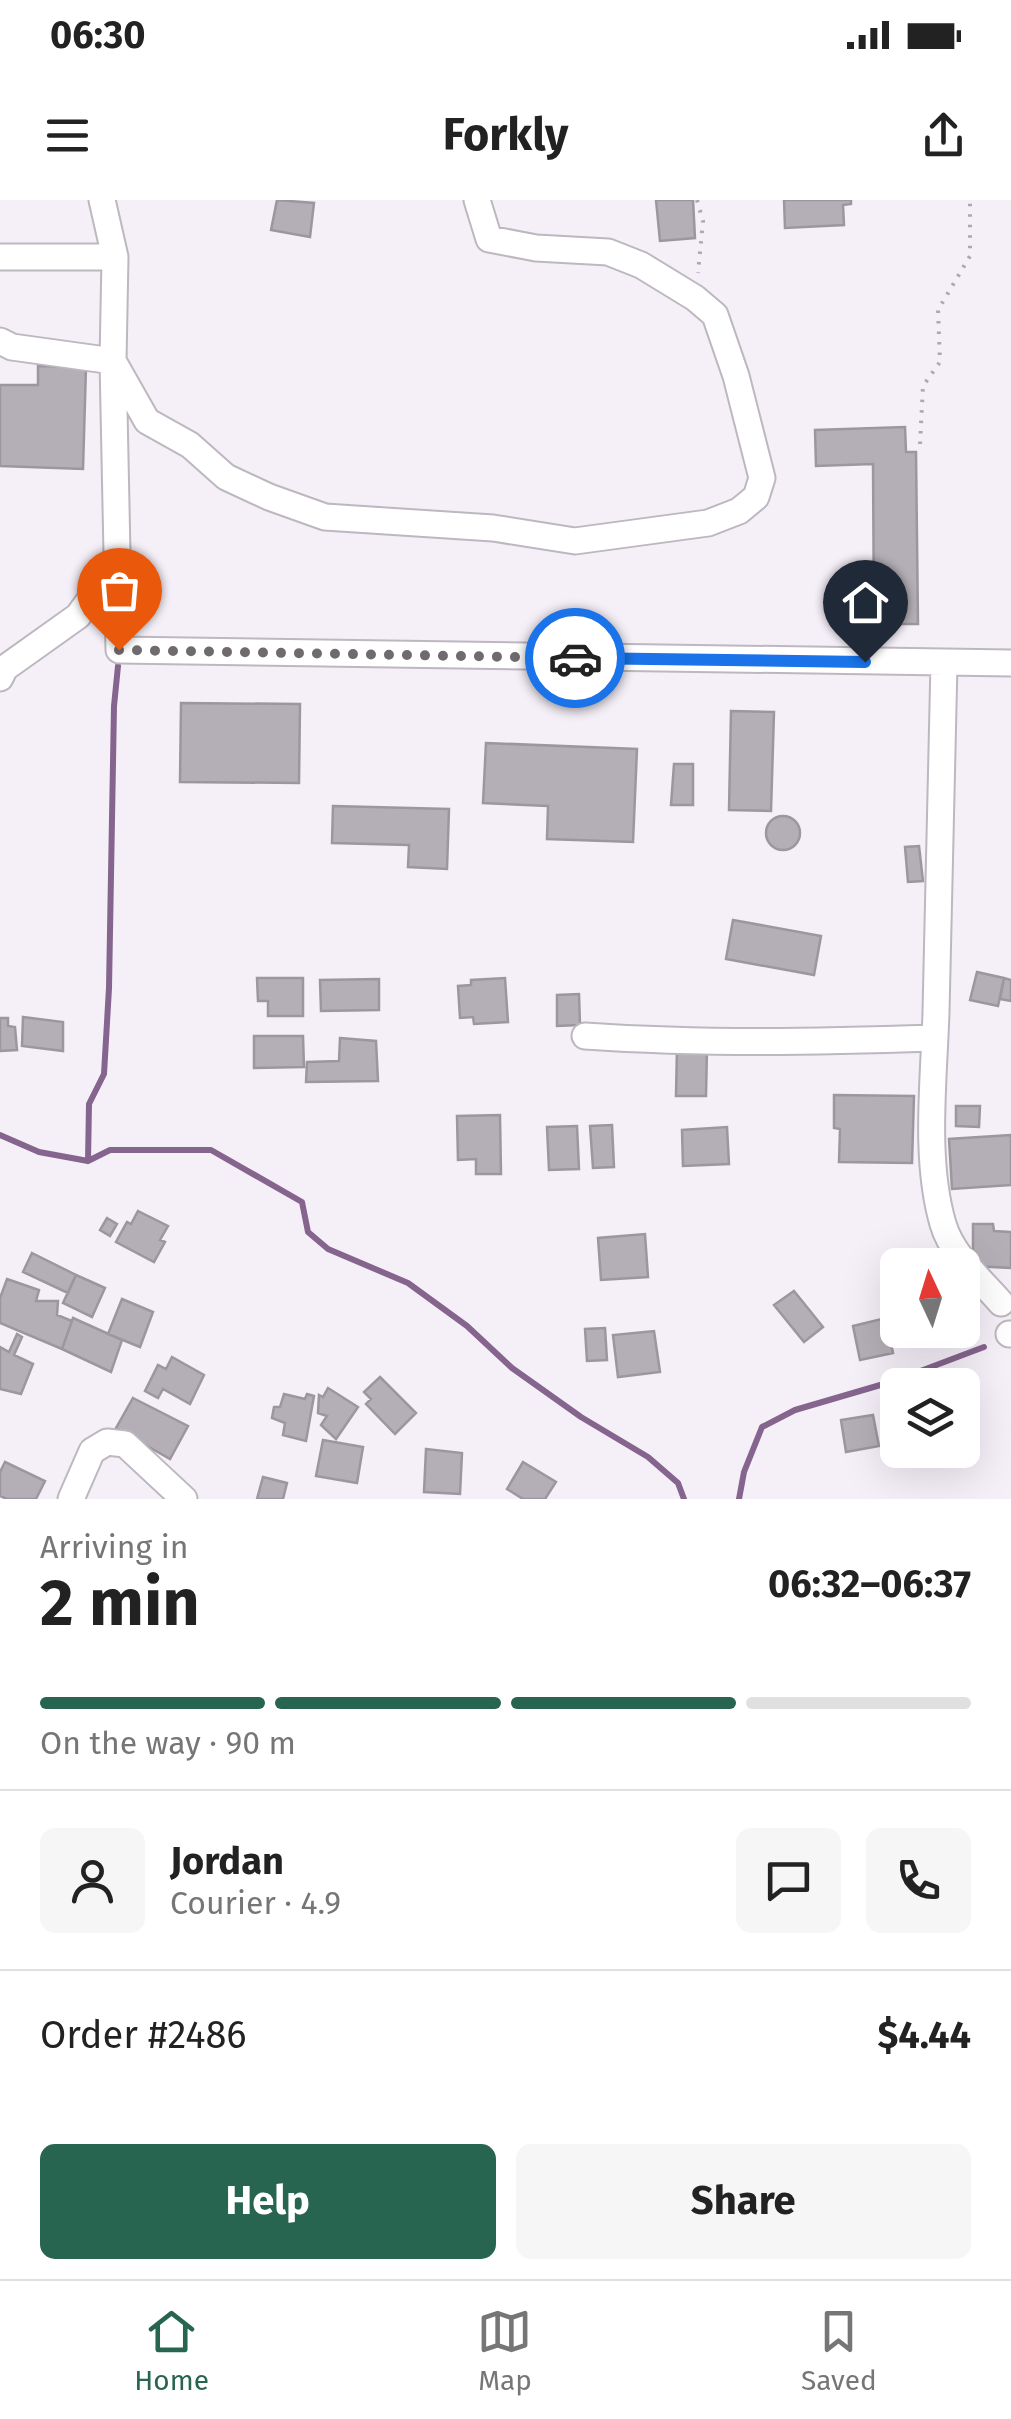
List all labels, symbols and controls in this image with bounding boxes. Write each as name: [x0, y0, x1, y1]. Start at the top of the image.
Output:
text: 06:30: [50, 12, 145, 58]
icon: menu: [40, 108, 95, 163]
text: Forkly: [443, 108, 568, 162]
icon: share: [916, 108, 971, 163]
pin: [77, 548, 162, 651]
pin: [823, 560, 908, 663]
icon: bag: [92, 563, 147, 618]
icon: home: [838, 575, 893, 630]
courier: [525, 608, 625, 708]
icon: car: [548, 631, 603, 686]
north arrow: [880, 1248, 980, 1348]
map controls: [880, 1248, 980, 1468]
button: layers: [880, 1368, 980, 1468]
text: Arriving in: [40, 1528, 188, 1566]
text: 06:32–06:37: [768, 1561, 971, 1607]
text: 2 min: [40, 1564, 200, 1642]
text: On the way · 90 m: [40, 1724, 296, 1762]
button: person: [40, 1828, 145, 1933]
button: chat: [736, 1828, 841, 1933]
button: phone: [866, 1828, 971, 1933]
text: Jordan: [170, 1838, 284, 1884]
text: Courier · 4.9: [170, 1884, 341, 1922]
text: Order #2486: [40, 2012, 247, 2058]
text: $4.44: [877, 2012, 971, 2058]
button: Help: [40, 2144, 496, 2259]
button: Share: [516, 2144, 971, 2259]
tab: Home: [134, 2304, 209, 2397]
tab: Map: [477, 2304, 532, 2397]
tab: Saved: [801, 2304, 877, 2397]

